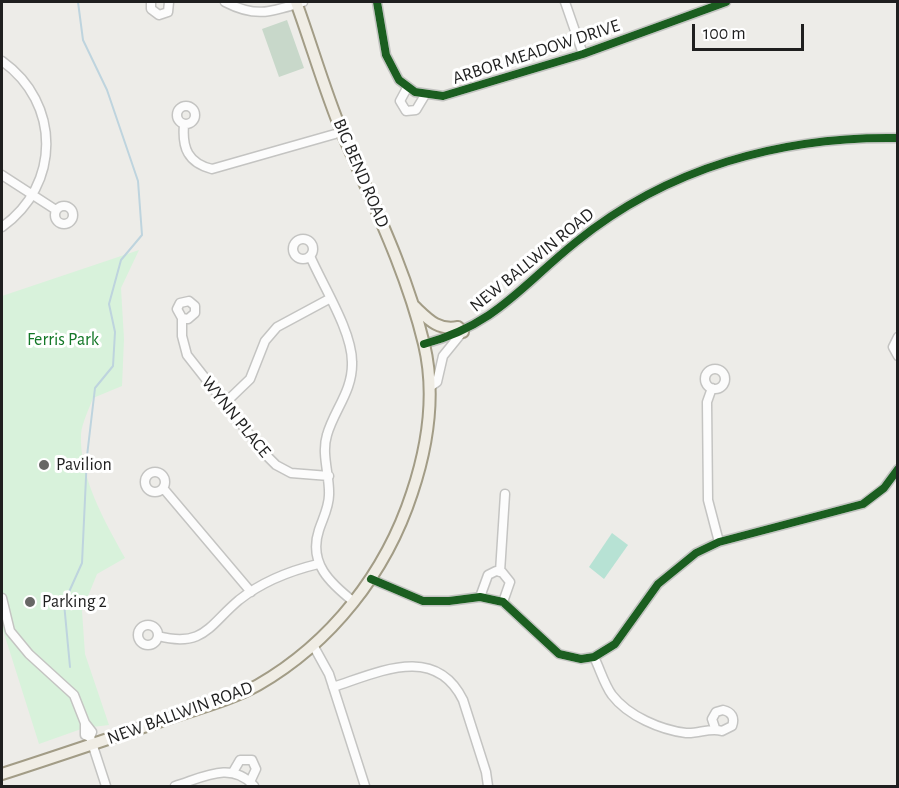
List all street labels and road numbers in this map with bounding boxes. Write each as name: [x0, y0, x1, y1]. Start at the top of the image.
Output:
street label: ARBOR MEADOW DRIVE: [450, 15, 622, 89]
street label: BIG BEND ROAD: [328, 115, 394, 231]
street label: NEW BALLWIN ROAD: [466, 203, 598, 317]
street label: WYNN PLACE: [197, 372, 275, 462]
street label: NEW BALLWIN ROAD: [104, 677, 256, 749]

